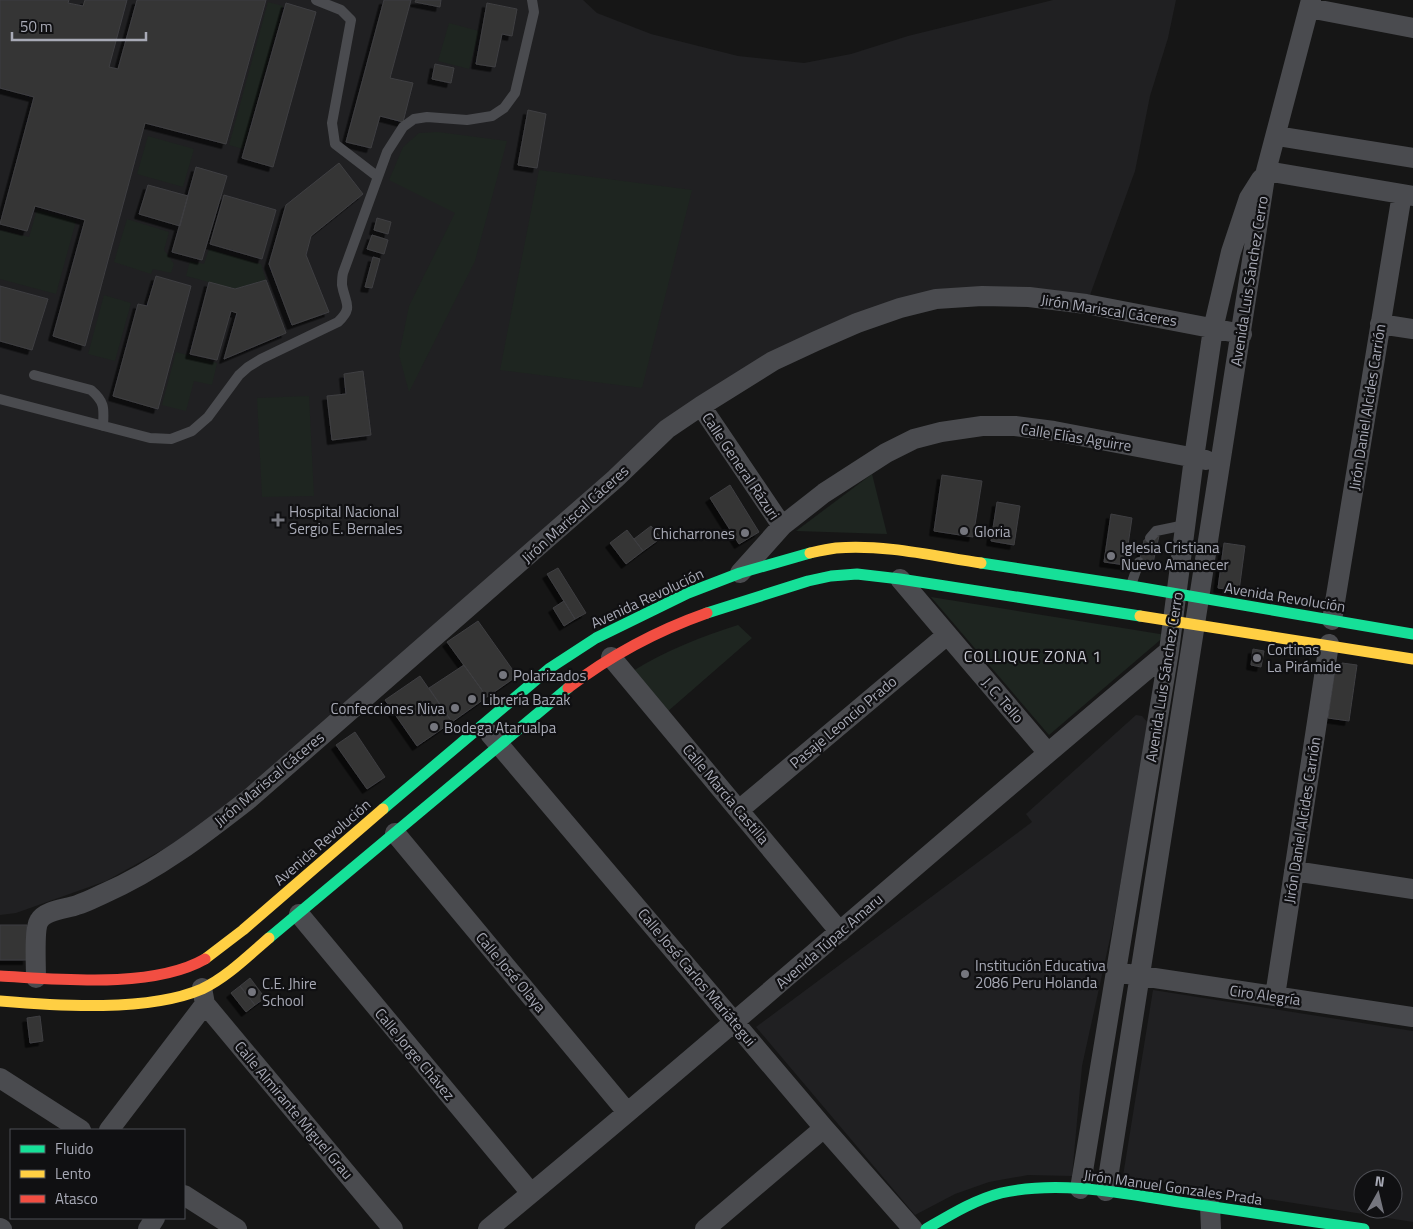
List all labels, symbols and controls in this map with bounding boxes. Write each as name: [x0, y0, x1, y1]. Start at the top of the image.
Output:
scale bar: [12, 10, 146, 42]
text: 50 m: [20, 15, 53, 38]
street label: Avenida Luis Sánchez Cerro: [1224, 194, 1274, 368]
street label: Jirón Mariscal Cáceres: [1039, 288, 1179, 332]
street label: Jirón Daniel Alcides Carrión: [1342, 322, 1392, 492]
street label: Calle General Rázuri: [696, 408, 786, 524]
street label: Calle Elías Aguirre: [1019, 417, 1133, 457]
street label: Jirón Mariscal Cáceres: [516, 459, 634, 569]
place label: Hospital Nacional Sergio E. Bernales: [289, 500, 402, 540]
marker: Hospital Nacional Sergio E. Bernales: [271, 513, 285, 527]
place label: Gloria: [974, 520, 1011, 543]
place label: Chicharrones: [653, 522, 735, 545]
marker: Gloria: [958, 525, 970, 537]
marker: Chicharrones: [739, 527, 751, 539]
place label: Iglesia Cristiana Nuevo Amanecer: [1121, 536, 1229, 576]
marker: Iglesia Cristiana Nuevo Amanecer: [1105, 550, 1117, 562]
street label: Avenida Revolución: [587, 562, 707, 634]
street label: Avenida Revolución: [1223, 576, 1347, 618]
street label: Avenida Luis Sánchez Cerro: [1139, 590, 1189, 764]
place label: Cortinas La Pirámide: [1267, 638, 1341, 678]
district label: COLLIQUE ZONA 1: [964, 644, 1102, 668]
marker: Cortinas La Pirámide: [1251, 652, 1263, 664]
place label: Polarizados: [513, 664, 586, 687]
marker: Polarizados: [497, 669, 509, 681]
street label: Pasaje Leoncio Prado: [784, 670, 902, 774]
street label: J. C. Tello: [976, 672, 1030, 728]
place label: Librería Bazak: [482, 688, 571, 711]
marker: Librería Bazak: [466, 693, 478, 705]
place label: Confecciones Niva: [330, 697, 445, 720]
marker: Confecciones Niva: [449, 702, 461, 714]
place label: Bodega Atarualpa: [444, 716, 557, 739]
marker: Bodega Atarualpa: [428, 721, 440, 733]
street label: Jirón Mariscal Cáceres: [209, 726, 329, 832]
street label: Jirón Daniel Alcides Carrión: [1277, 735, 1327, 905]
street label: Calle Marcia Castilla: [677, 739, 775, 850]
street label: Avenida Revolución: [268, 793, 376, 891]
street label: Avenida Túpac Amaru: [770, 888, 888, 994]
street label: Calle José Carlos Mariátegui: [632, 903, 762, 1051]
street label: Calle José Olaya: [470, 927, 552, 1018]
place label: Institución Educativa 2086 Peru Holanda: [975, 954, 1106, 994]
marker: Institución Educativa 2086 Peru Holanda: [959, 968, 971, 980]
place label: C.E. Jhire School: [262, 972, 317, 1012]
street label: Ciro Alegría: [1228, 979, 1302, 1011]
marker: C.E. Jhire School: [246, 986, 258, 998]
street label: Calle Jorge Chávez: [369, 1003, 461, 1105]
street label: Calle Almirante Miguel Grau: [229, 1036, 359, 1184]
legend: [10, 1129, 185, 1219]
text: Fluido: [55, 1137, 94, 1160]
text: Lento: [55, 1162, 91, 1185]
street label: Jirón Manuel Gonzales Prada: [1082, 1163, 1264, 1211]
north arrow: [1353, 1169, 1403, 1219]
text: N: [1374, 1170, 1386, 1192]
text: Atasco: [55, 1187, 98, 1210]

